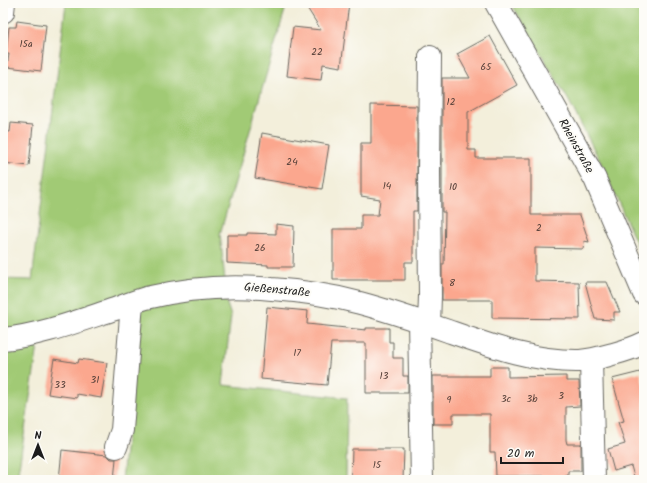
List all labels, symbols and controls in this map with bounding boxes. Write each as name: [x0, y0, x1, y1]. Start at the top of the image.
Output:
house number: 15a: [19, 36, 33, 52]
house number: 22: [311, 44, 323, 60]
house number: 65: [481, 59, 492, 75]
house number: 12: [447, 94, 456, 110]
street label: Rheinstraße: [553, 115, 599, 177]
house number: 24: [286, 154, 298, 170]
house number: 14: [383, 178, 392, 194]
house number: 10: [449, 179, 457, 195]
house number: 2: [536, 220, 542, 236]
house number: 26: [254, 240, 266, 256]
house number: 8: [449, 275, 456, 291]
street label: Gießenstraße: [243, 278, 311, 302]
house number: 17: [293, 345, 301, 361]
house number: 13: [380, 368, 389, 384]
house number: 31: [91, 372, 99, 388]
house number: 33: [54, 377, 66, 393]
house number: 3: [558, 388, 564, 404]
house number: 3c: [501, 391, 512, 407]
house number: 3b: [527, 391, 538, 407]
house number: 9: [447, 392, 452, 408]
north arrow: [18, 425, 58, 465]
text: N: [35, 427, 42, 445]
scale bar: [501, 439, 563, 465]
text: 20 m: [507, 444, 535, 463]
house number: 15: [373, 457, 382, 473]

